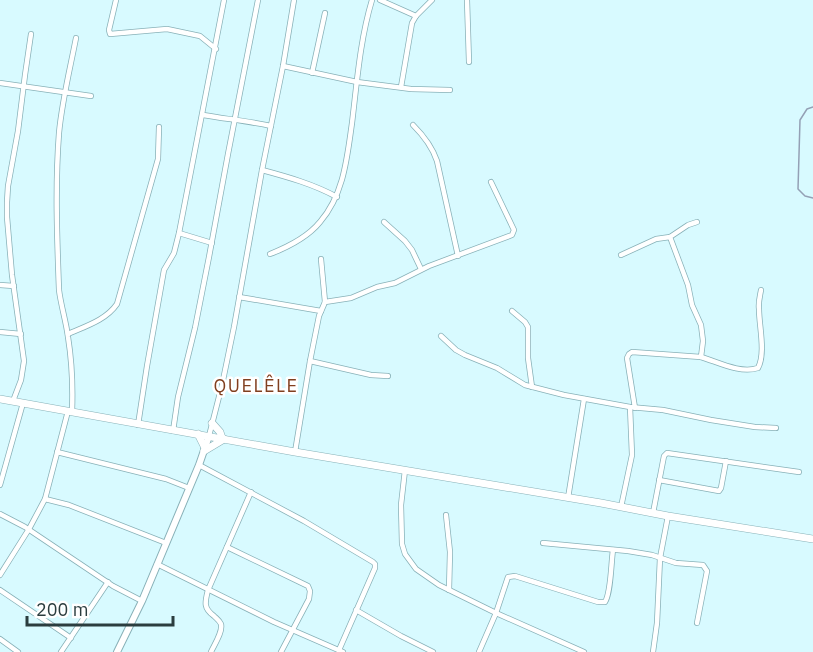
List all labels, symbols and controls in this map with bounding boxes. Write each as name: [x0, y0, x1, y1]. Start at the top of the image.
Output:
district label: QUELÊLE: [214, 374, 298, 397]
scale bar: [27, 589, 172, 627]
text: 200 m: [36, 598, 88, 621]

